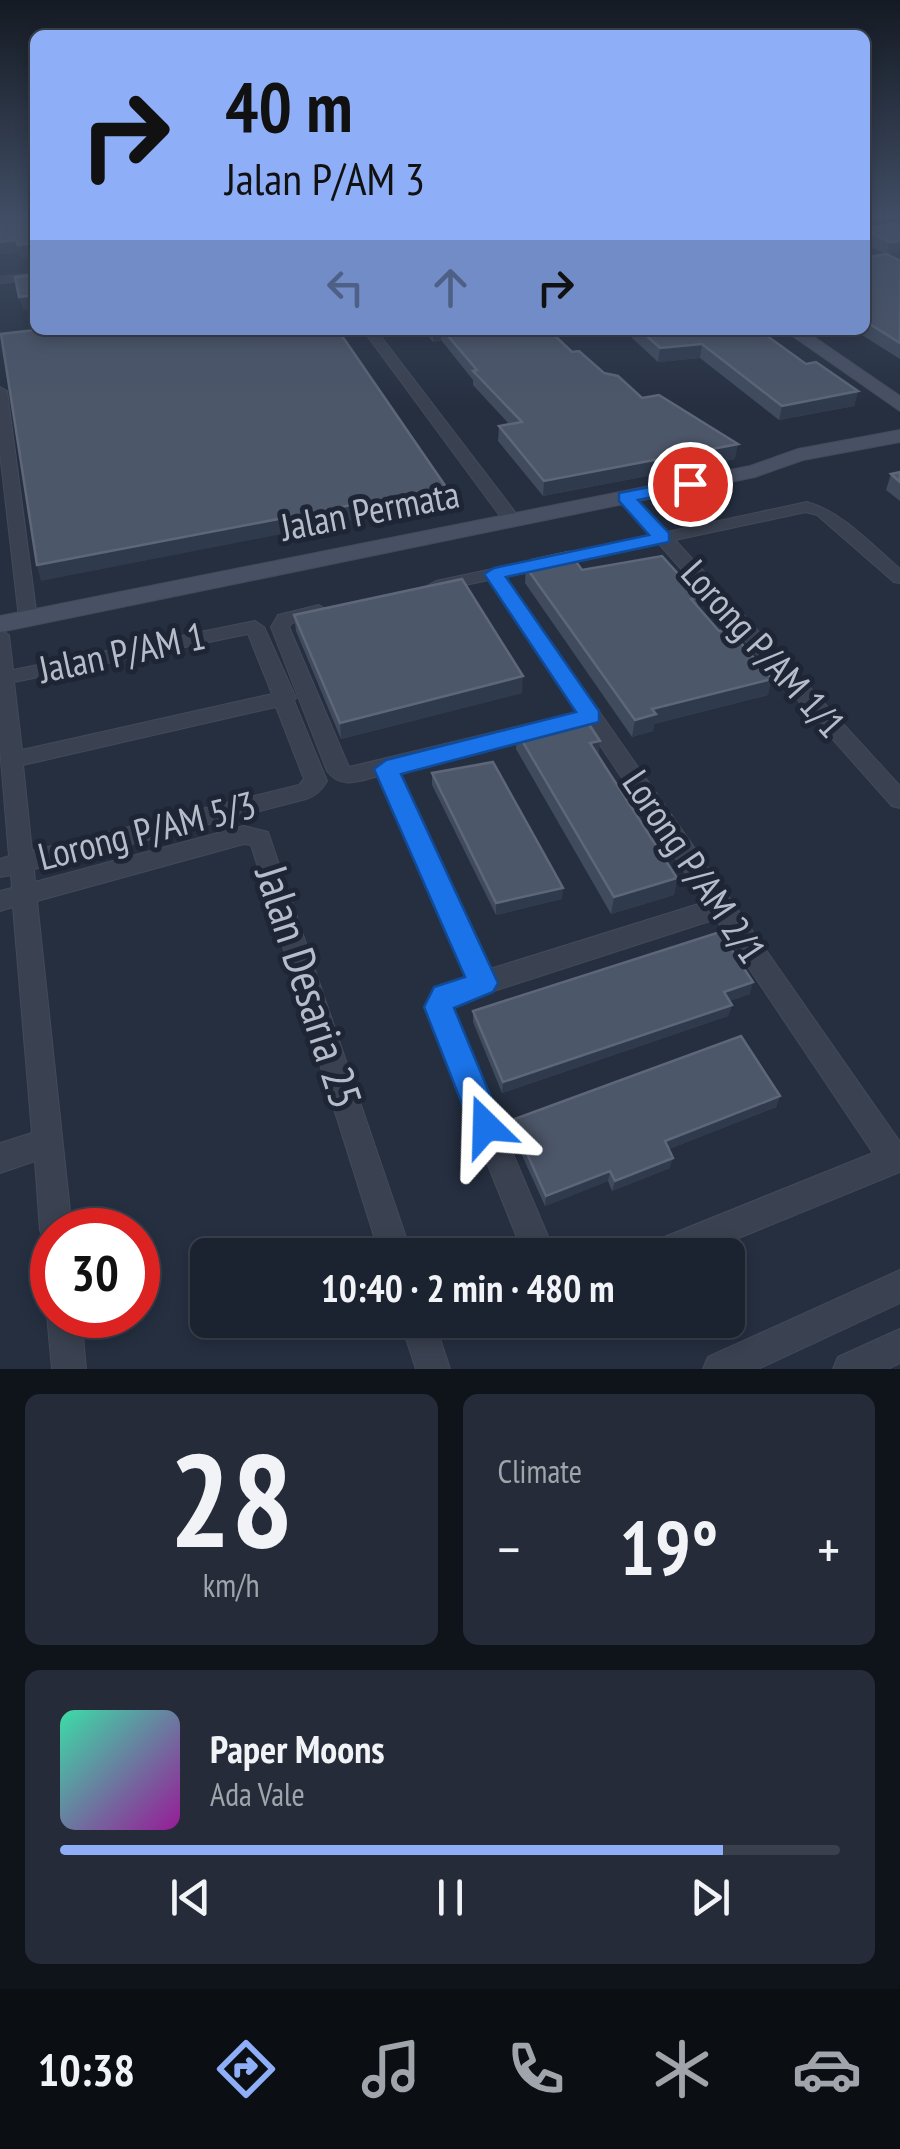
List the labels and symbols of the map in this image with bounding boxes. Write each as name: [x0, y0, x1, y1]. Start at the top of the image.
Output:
pin: [648, 442, 733, 527]
street label: Jalan Permata: [275, 468, 463, 551]
street label: Lorong P/AM 1/1: [671, 549, 857, 747]
street label: Jalan P/AM 1: [33, 610, 209, 693]
street label: Lorong P/AM 2/1: [613, 760, 778, 972]
street label: Lorong P/AM 5/3: [33, 779, 261, 880]
street label: Jalan Desaria 25: [243, 856, 376, 1116]
position arrow: [434, 1074, 538, 1178]
speed limit sign: 30: [30, 1208, 160, 1338]

